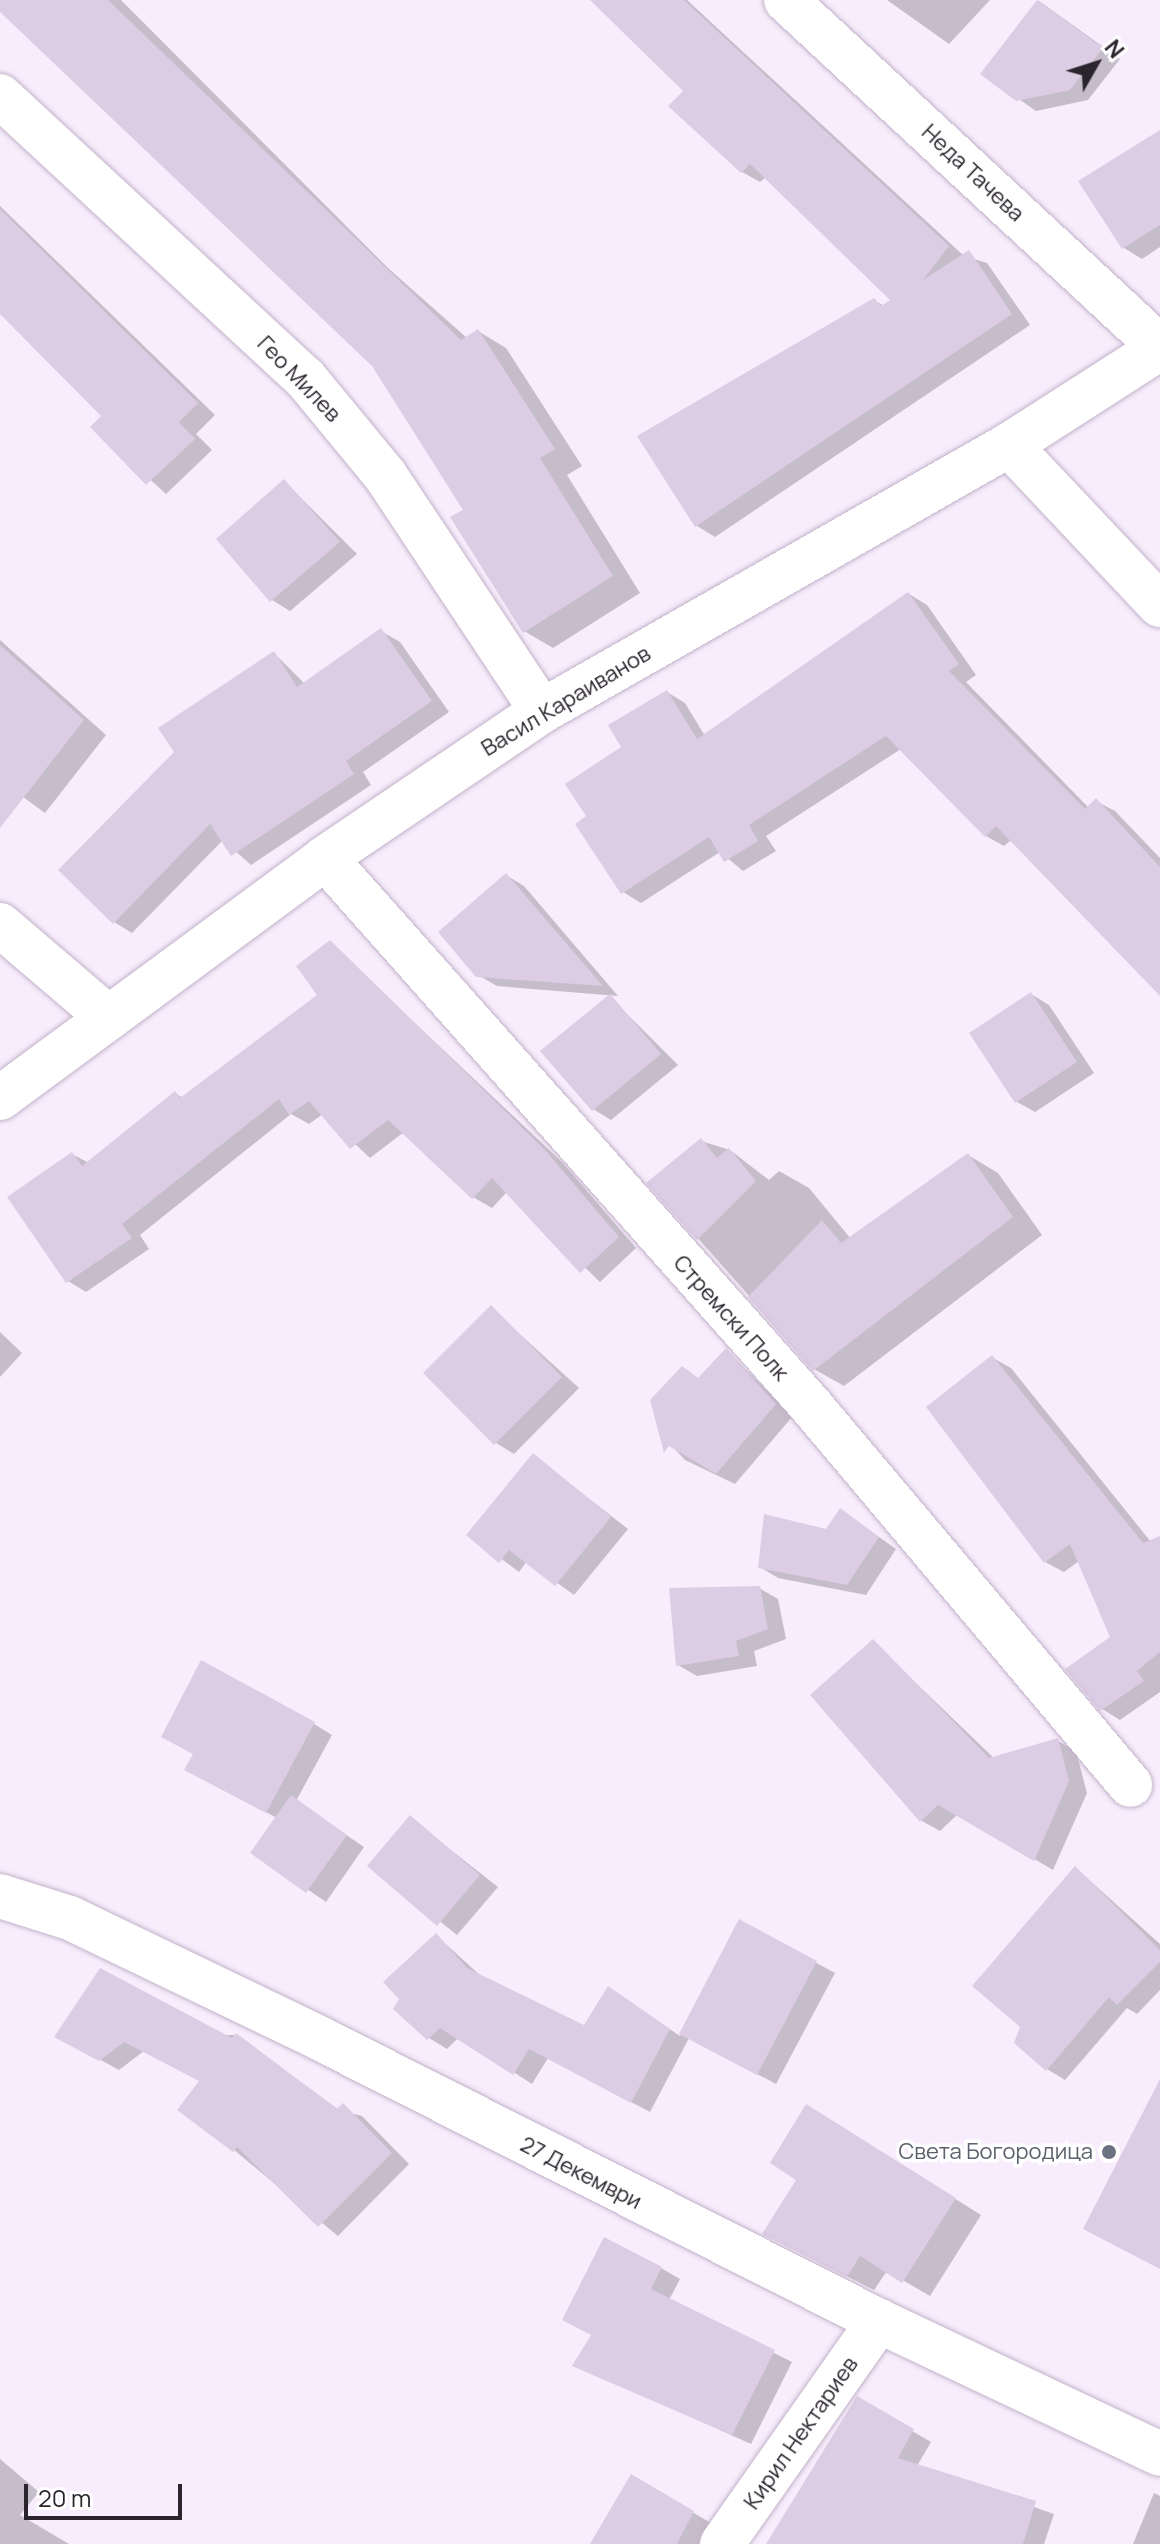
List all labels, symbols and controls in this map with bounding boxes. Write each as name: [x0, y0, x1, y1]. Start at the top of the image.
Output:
north arrow: [1056, 24, 1136, 104]
text: N: [1098, 33, 1131, 64]
street label: Неда Тачева: [916, 119, 1030, 227]
street label: Гео Милев: [252, 331, 346, 427]
street label: Васил Караиванов: [477, 640, 655, 762]
street label: Стремски Полк: [668, 1250, 794, 1386]
street label: 27 Декември: [516, 2131, 646, 2215]
place label: Света Богородица: [899, 2139, 1093, 2165]
marker: Света Богородица: [1100, 2143, 1118, 2161]
street label: Кирил Нектариев: [739, 2352, 863, 2514]
scale bar: [28, 2468, 186, 2518]
text: 20 m: [38, 2481, 91, 2514]

